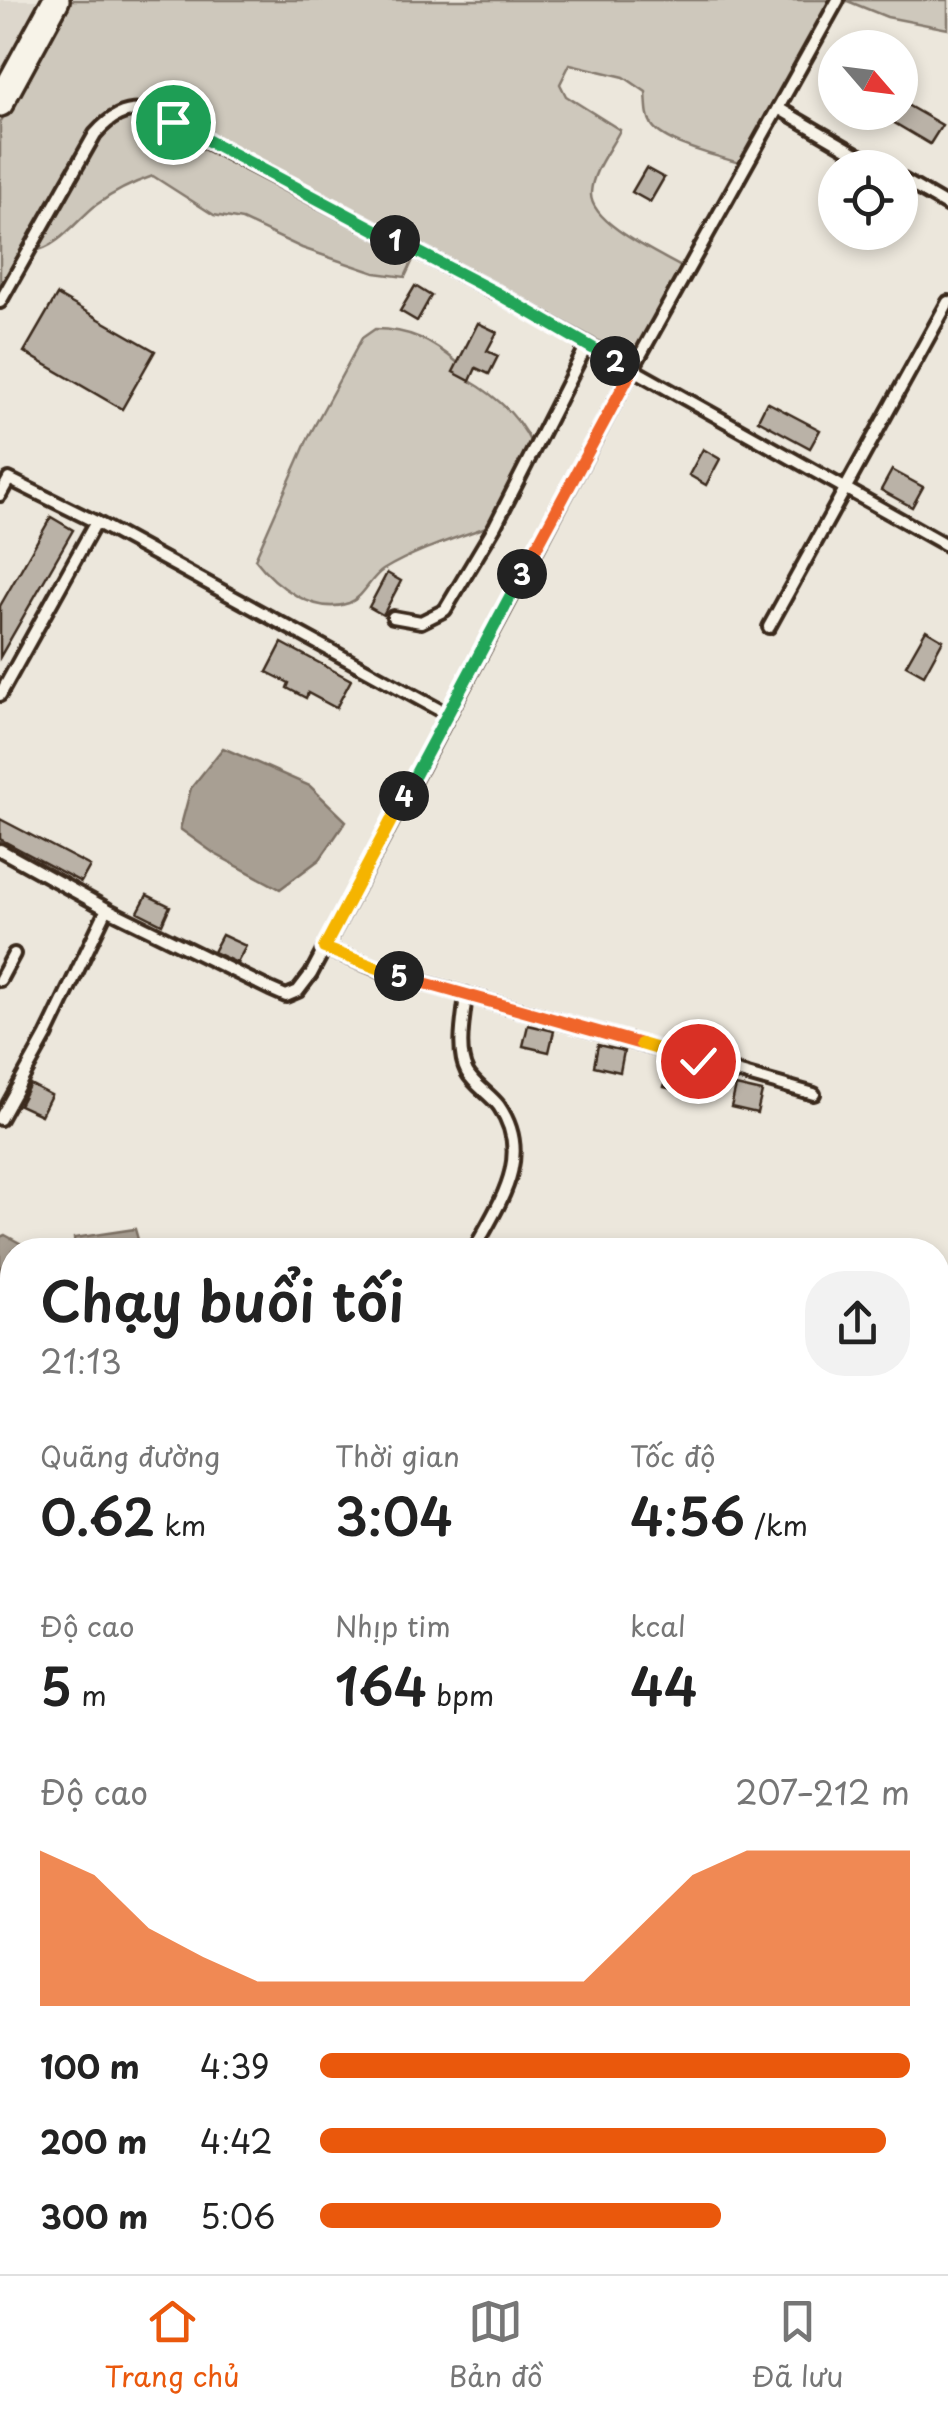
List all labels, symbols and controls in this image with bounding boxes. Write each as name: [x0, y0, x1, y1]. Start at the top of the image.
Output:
north arrow: [818, 30, 918, 130]
map controls: [818, 30, 918, 250]
pin: [131, 80, 216, 165]
icon: arrive: [146, 95, 201, 150]
button: locate: [818, 150, 918, 250]
pin: 1: [370, 215, 420, 265]
text: 1: [388, 218, 402, 261]
pin: 2: [590, 336, 640, 386]
text: 2: [605, 339, 625, 382]
pin: 3: [497, 549, 547, 599]
text: 3: [513, 552, 531, 595]
pin: 4: [379, 771, 429, 821]
text: 4: [394, 774, 414, 817]
pin: 5: [374, 951, 424, 1001]
text: 5: [390, 954, 408, 997]
pin: [656, 1019, 741, 1104]
icon: check: [671, 1034, 726, 1089]
text: Chạy buổi tối: [40, 1258, 404, 1341]
button: share: [805, 1271, 910, 1376]
text: 21:13: [40, 1337, 122, 1385]
text: Quãng đường: [40, 1434, 220, 1477]
text: Thời gian: [335, 1434, 460, 1477]
text: Tốc độ: [630, 1434, 715, 1477]
text: 0.62: [40, 1477, 155, 1553]
text: 3:04: [335, 1477, 453, 1553]
text: 4:56: [630, 1477, 745, 1553]
text: km: [155, 1503, 206, 1546]
text: /km: [745, 1503, 808, 1546]
text: Độ cao: [40, 1604, 135, 1647]
text: Nhịp tim: [335, 1604, 451, 1647]
text: kcal: [630, 1604, 686, 1647]
text: 5: [40, 1647, 72, 1723]
text: 164: [335, 1647, 427, 1723]
text: 44: [630, 1647, 698, 1723]
text: m: [72, 1673, 107, 1716]
text: bpm: [427, 1673, 494, 1716]
text: Độ cao: [40, 1768, 148, 1816]
text: 207–212 m: [735, 1768, 910, 1816]
text: 100 m: [40, 2042, 140, 2090]
text: 4:39: [200, 2042, 269, 2090]
text: 200 m: [40, 2117, 147, 2165]
text: 4:42: [200, 2117, 273, 2165]
text: 300 m: [40, 2192, 148, 2240]
text: 5:06: [200, 2192, 276, 2240]
tab: Trang chủ: [105, 2294, 240, 2397]
tab: Bản đồ: [449, 2294, 543, 2397]
tab: Đã lưu: [752, 2294, 843, 2397]

